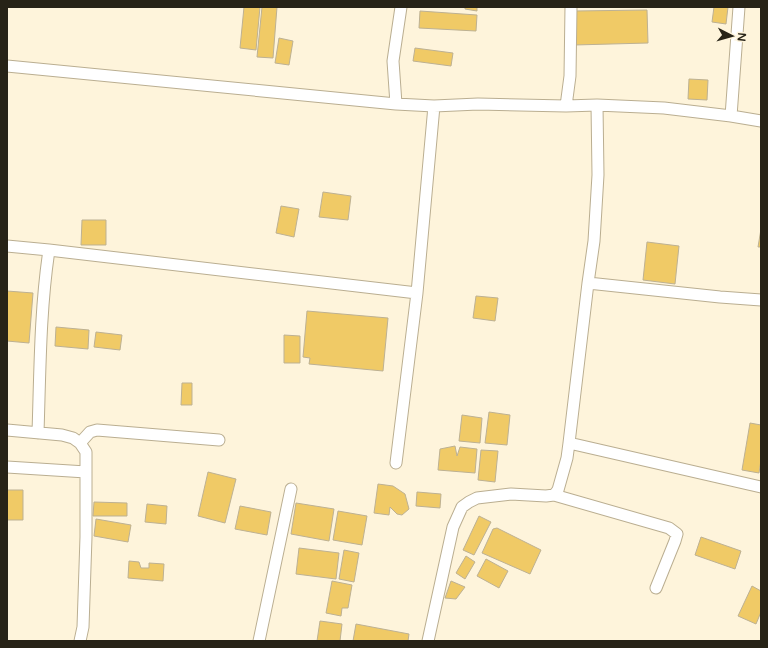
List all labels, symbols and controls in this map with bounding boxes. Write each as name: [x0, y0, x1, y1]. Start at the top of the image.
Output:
north arrow: [712, 16, 752, 56]
text: N: [735, 32, 748, 42]

